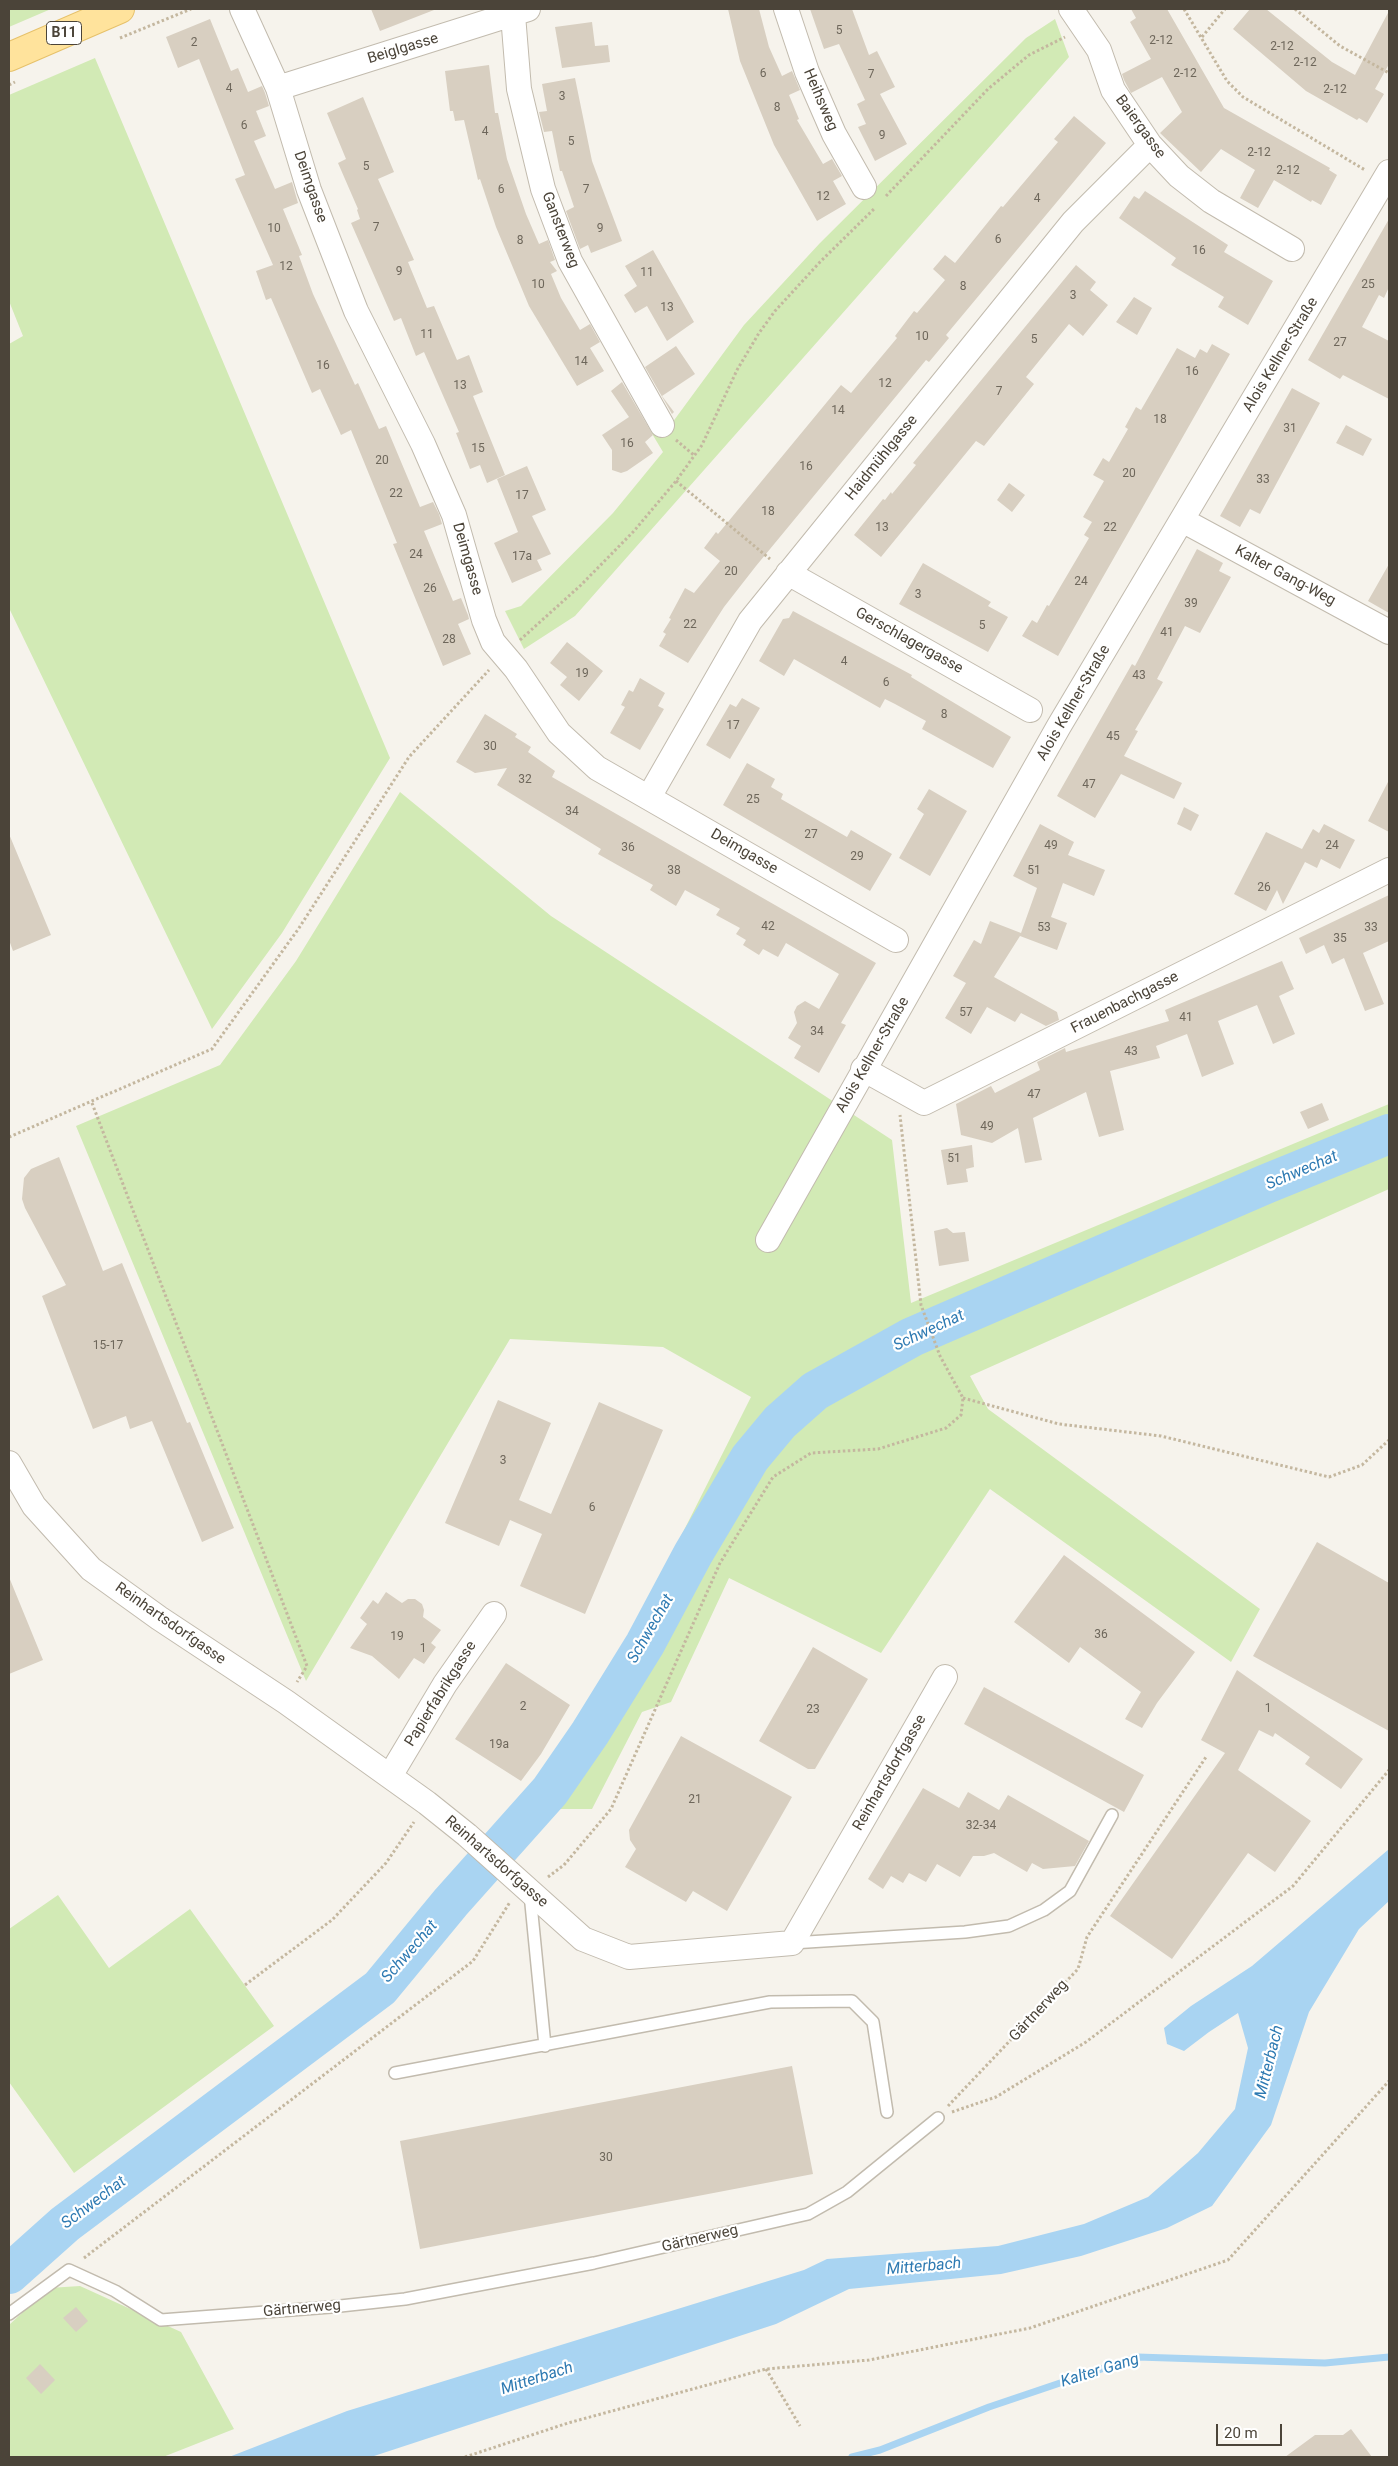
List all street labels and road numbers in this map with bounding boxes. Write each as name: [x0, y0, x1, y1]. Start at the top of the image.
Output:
road number: B11: [46, 22, 82, 44]
street label: Beiglgasse: [365, 30, 441, 68]
street label: Heihsweg: [799, 66, 841, 134]
street label: Baiergasse: [1111, 92, 1169, 162]
street label: Deimgasse: [289, 149, 331, 225]
street label: Gansterweg: [537, 189, 583, 271]
street label: Alois Kellner-Straße: [1240, 294, 1322, 416]
street label: Haidmühlgasse: [842, 412, 922, 504]
street label: Deimgasse: [448, 521, 486, 597]
street label: Kalter Gang-Weg: [1232, 542, 1338, 610]
street label: Gerschlagergasse: [852, 604, 966, 678]
street label: Alois Kellner-Straße: [1034, 642, 1114, 764]
street label: Deimgasse: [707, 826, 781, 878]
street label: Frauenbachgasse: [1068, 968, 1182, 1038]
street label: Alois Kellner-Straße: [833, 994, 913, 1116]
street label: Reinhartsdorfgasse: [111, 1579, 229, 1669]
street label: Papierfabrikgasse: [401, 1638, 481, 1750]
street label: Reinhartsdorfgasse: [849, 1712, 931, 1834]
street label: Reinhartsdorfgasse: [441, 1812, 551, 1912]
street label: Gärtnerweg: [1006, 1976, 1072, 2046]
street label: Gärtnerweg: [660, 2221, 740, 2257]
street label: Gärtnerweg: [262, 2297, 342, 2321]

